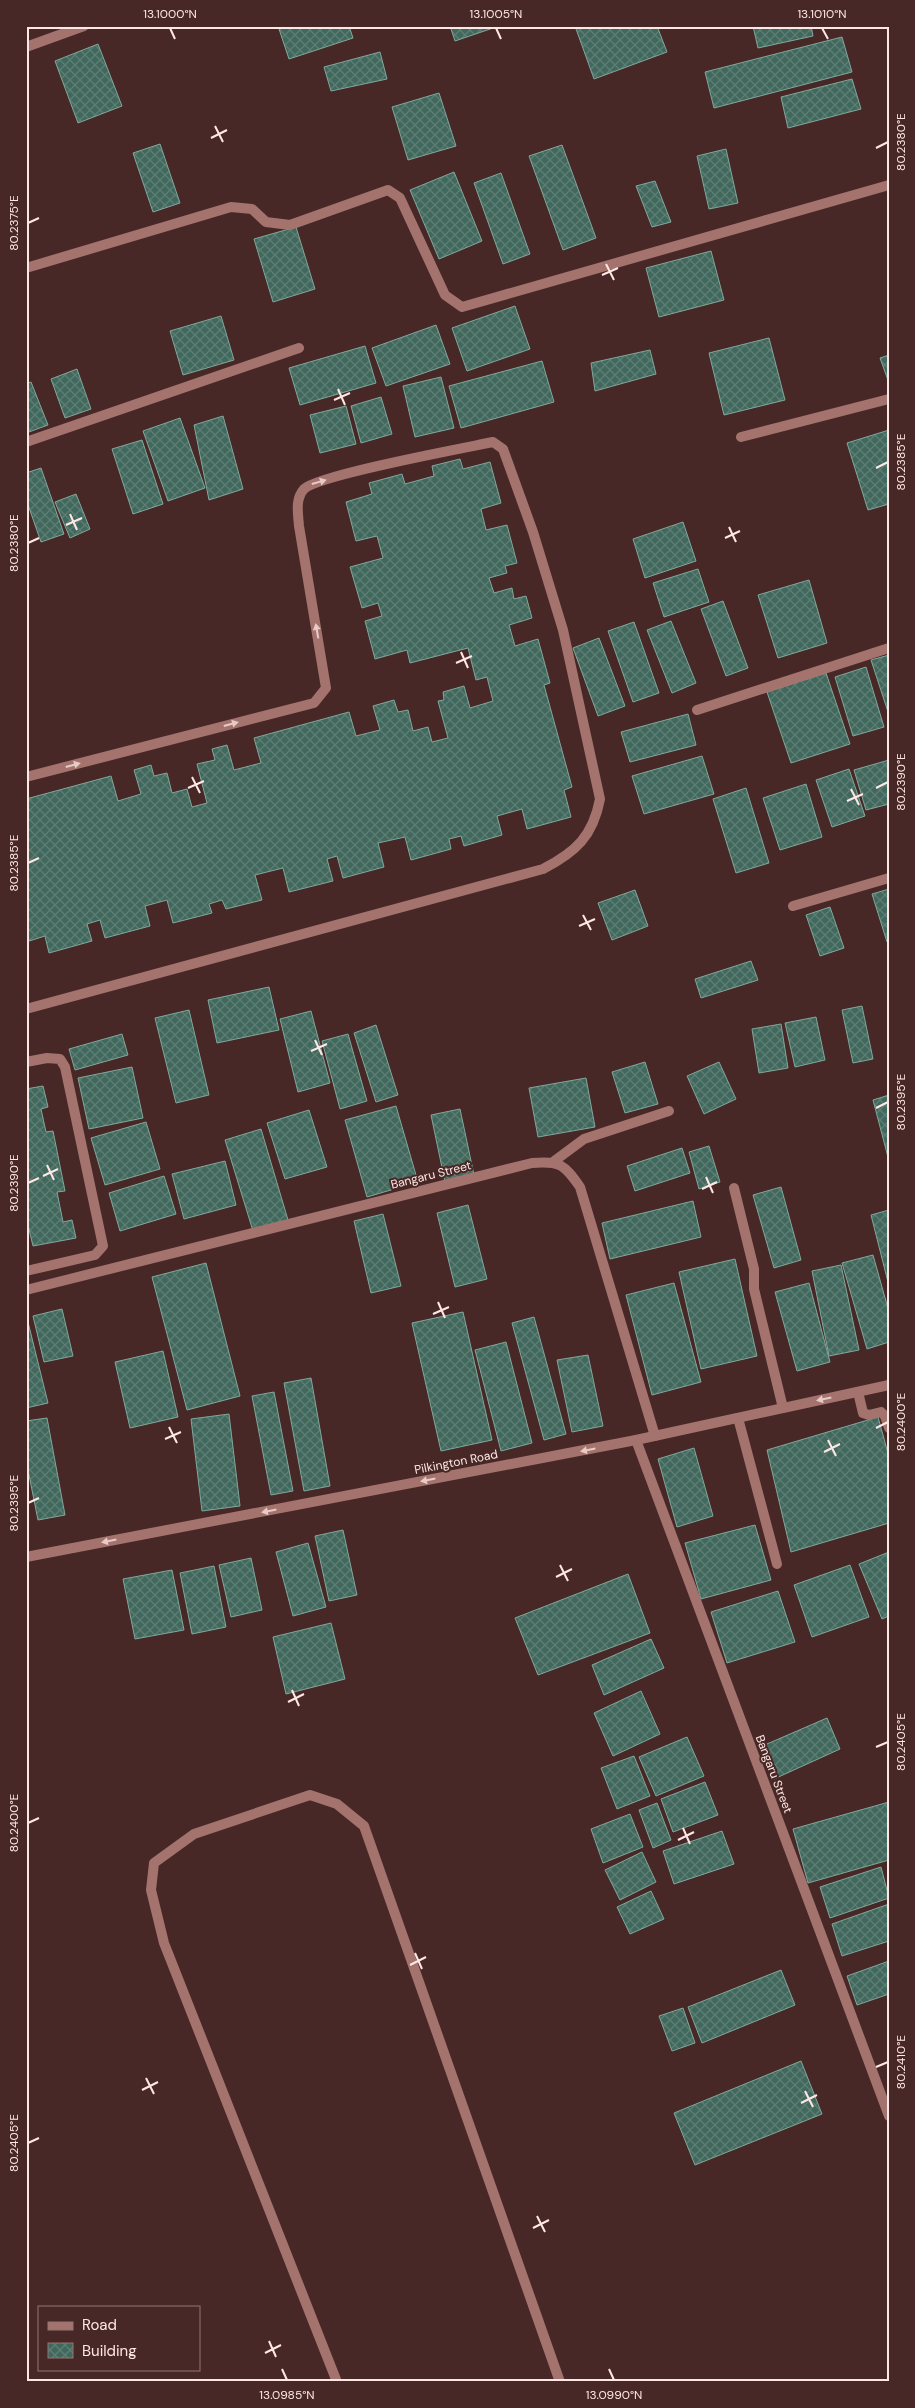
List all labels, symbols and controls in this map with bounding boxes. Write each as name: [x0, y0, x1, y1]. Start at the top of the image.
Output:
text: 13.1000°N: [143, 6, 197, 22]
text: 13.1005°N: [470, 6, 522, 22]
text: 13.1010°N: [797, 6, 847, 22]
text: 80.2380°E: [893, 113, 909, 171]
text: 80.2375°E: [6, 195, 22, 251]
text: 80.2385°E: [893, 433, 909, 490]
one-way arrow: [312, 477, 327, 485]
text: 80.2380°E: [6, 514, 22, 572]
one-way arrow: [313, 623, 321, 639]
one-way arrow: [223, 720, 238, 728]
text: 80.2390°E: [893, 753, 909, 811]
one-way arrow: [66, 761, 81, 769]
text: 80.2385°E: [6, 834, 22, 891]
text: 80.2395°E: [893, 1073, 909, 1130]
text: 80.2390°E: [6, 1154, 22, 1212]
street label: Bangaru Street: [389, 1157, 473, 1193]
text: 80.2400°E: [893, 1392, 909, 1451]
one-way arrow: [816, 1395, 832, 1403]
street label: Pilkington Road: [413, 1446, 499, 1478]
one-way arrow: [579, 1446, 595, 1454]
text: 80.2395°E: [6, 1474, 22, 1531]
one-way arrow: [421, 1476, 436, 1484]
one-way arrow: [260, 1507, 276, 1515]
one-way arrow: [101, 1537, 117, 1545]
text: 80.2405°E: [893, 1713, 909, 1771]
street label: Bangaru Street: [752, 1733, 796, 1816]
text: 80.2400°E: [6, 1793, 22, 1852]
text: 80.2410°E: [893, 2035, 909, 2089]
text: 80.2405°E: [6, 2114, 22, 2172]
legend: [38, 2306, 200, 2370]
text: Road: [82, 2315, 117, 2335]
text: Building: [82, 2341, 137, 2361]
text: 13.0985°N: [259, 2387, 315, 2403]
text: 13.0990°N: [586, 2387, 642, 2403]

